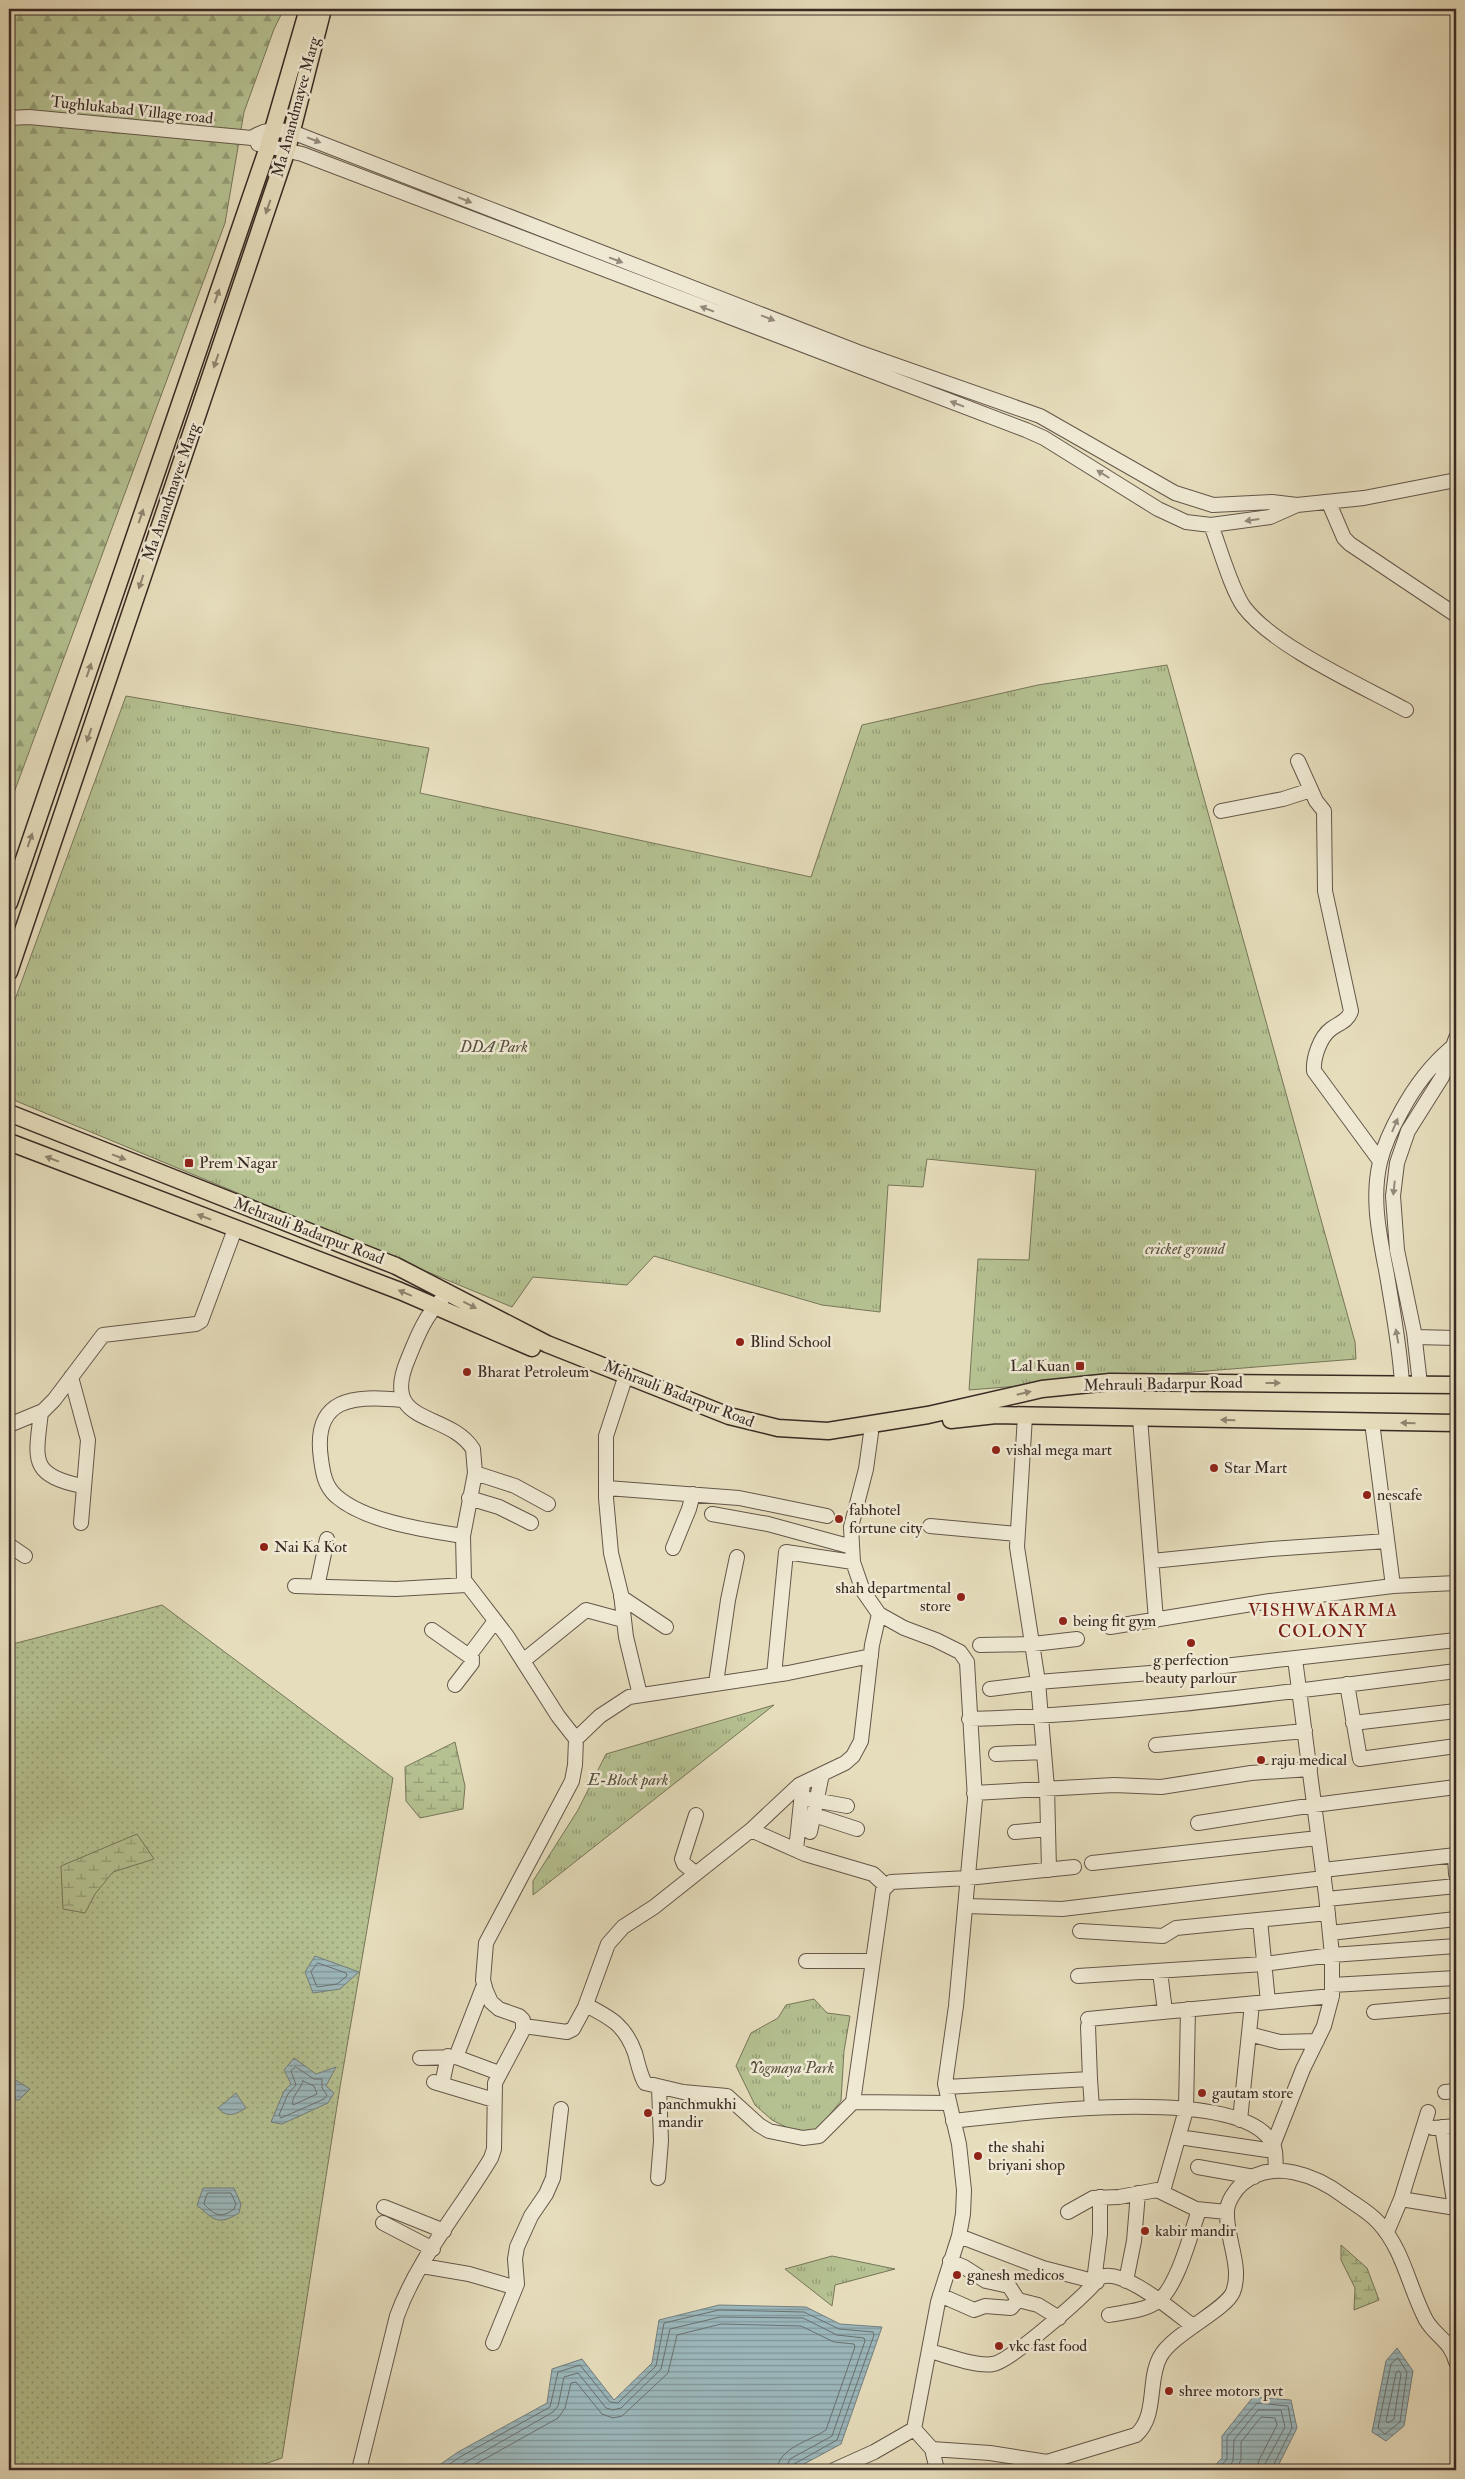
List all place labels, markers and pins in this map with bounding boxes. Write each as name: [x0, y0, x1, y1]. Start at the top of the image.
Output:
place label: Prem Nagar: [199, 1153, 278, 1173]
marker: Prem Nagar: [183, 1157, 195, 1169]
place label: Blind School: [750, 1332, 831, 1352]
marker: Blind School: [734, 1336, 746, 1348]
place label: Lal Kuan: [1010, 1356, 1070, 1376]
marker: Lal Kuan: [1074, 1360, 1086, 1372]
place label: Bharat Petroleum: [477, 1362, 590, 1382]
marker: Bharat Petroleum: [461, 1366, 473, 1378]
place label: vishal mega mart: [1005, 1440, 1112, 1460]
marker: vishal mega mart: [990, 1444, 1002, 1456]
place label: Star Mart: [1224, 1458, 1287, 1478]
marker: Star Mart: [1208, 1462, 1220, 1474]
place label: nescafe: [1377, 1485, 1423, 1505]
marker: nescafe: [1361, 1489, 1373, 1501]
place label: fabhotel fortune city: [849, 1500, 923, 1538]
marker: fabhotel fortune city: [833, 1513, 845, 1525]
place label: Nai Ka Kot: [274, 1537, 347, 1557]
marker: Nai Ka Kot: [258, 1541, 270, 1553]
place label: shah departmental store: [835, 1578, 951, 1616]
marker: shah departmental store: [955, 1591, 967, 1603]
place label: being fit gym: [1073, 1611, 1157, 1631]
marker: being fit gym: [1057, 1615, 1069, 1627]
marker: g perfection beauty parlour: [1185, 1637, 1197, 1649]
place label: g perfection beauty parlour: [1145, 1650, 1237, 1689]
place label: raju medical: [1271, 1750, 1347, 1770]
marker: raju medical: [1255, 1754, 1267, 1766]
place label: gautam store: [1212, 2083, 1293, 2103]
marker: gautam store: [1196, 2087, 1208, 2099]
place label: panchmukhi mandir: [657, 2094, 737, 2132]
marker: panchmukhi mandir: [642, 2107, 654, 2119]
place label: the shahi briyani shop: [988, 2137, 1065, 2176]
marker: the shahi briyani shop: [972, 2150, 984, 2162]
place label: kabir mandir: [1155, 2221, 1236, 2241]
marker: kabir mandir: [1139, 2225, 1151, 2237]
place label: ganesh medicos: [967, 2265, 1064, 2285]
marker: ganesh medicos: [951, 2269, 963, 2281]
place label: vkc fast food: [1008, 2336, 1087, 2356]
marker: vkc fast food: [993, 2340, 1005, 2352]
place label: shree motors pvt: [1179, 2381, 1283, 2402]
marker: shree motors pvt: [1163, 2385, 1175, 2397]

